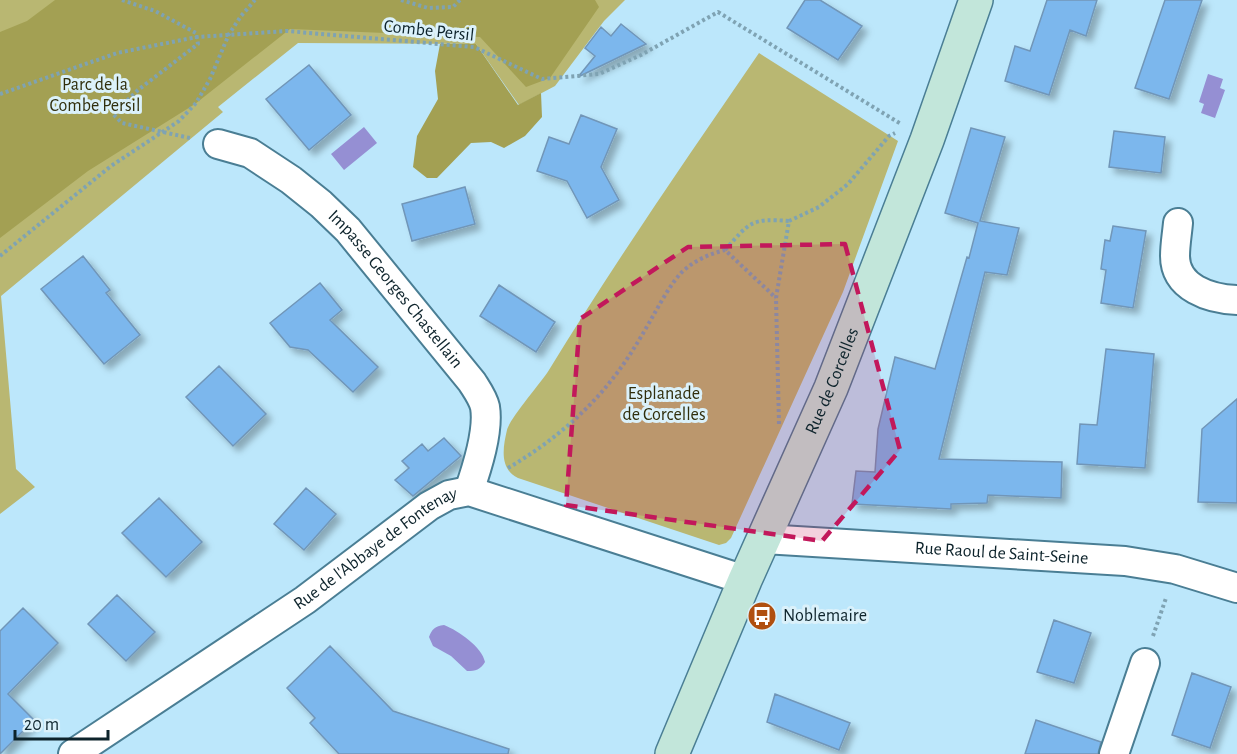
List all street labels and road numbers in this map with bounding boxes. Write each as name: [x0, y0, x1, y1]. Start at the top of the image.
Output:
street label: Combe Persil: [383, 17, 475, 45]
street label: Impasse Georges Chastellain: [324, 207, 466, 372]
street label: Rue de Corcelles: [802, 325, 862, 437]
street label: Rue de l'Abbaye de Fontenay: [291, 485, 459, 614]
street label: Rue Raoul de Saint-Seine: [914, 539, 1089, 568]

